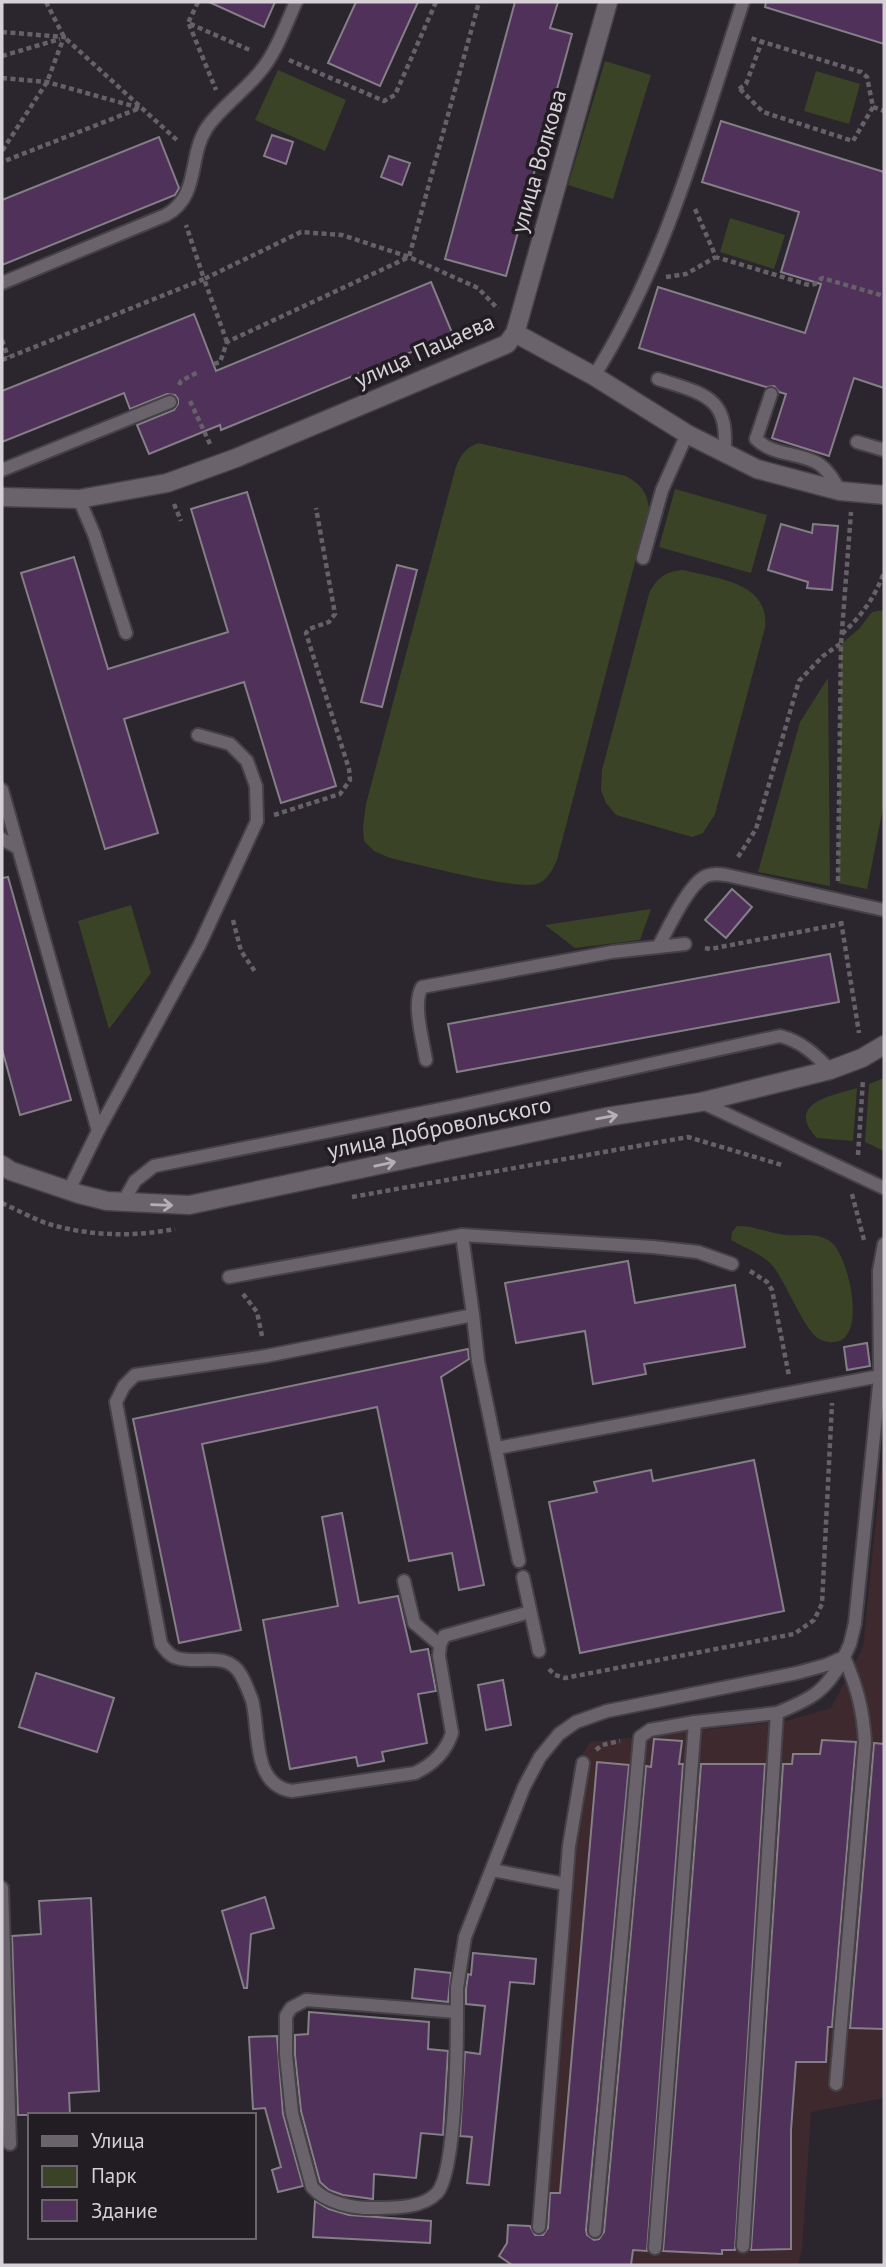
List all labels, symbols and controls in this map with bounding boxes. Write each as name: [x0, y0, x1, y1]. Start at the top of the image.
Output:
street label: улица Волкова: [504, 86, 572, 236]
street label: улица Пацаева: [350, 306, 498, 394]
street label: улица Добровольского: [325, 1089, 553, 1165]
one-way arrow: [595, 1110, 618, 1123]
one-way arrow: [373, 1156, 396, 1170]
one-way arrow: [150, 1198, 173, 1211]
legend: [28, 2113, 256, 2239]
text: Улица: [91, 2127, 145, 2154]
text: Парк: [91, 2162, 137, 2189]
text: Здание: [91, 2197, 158, 2224]

